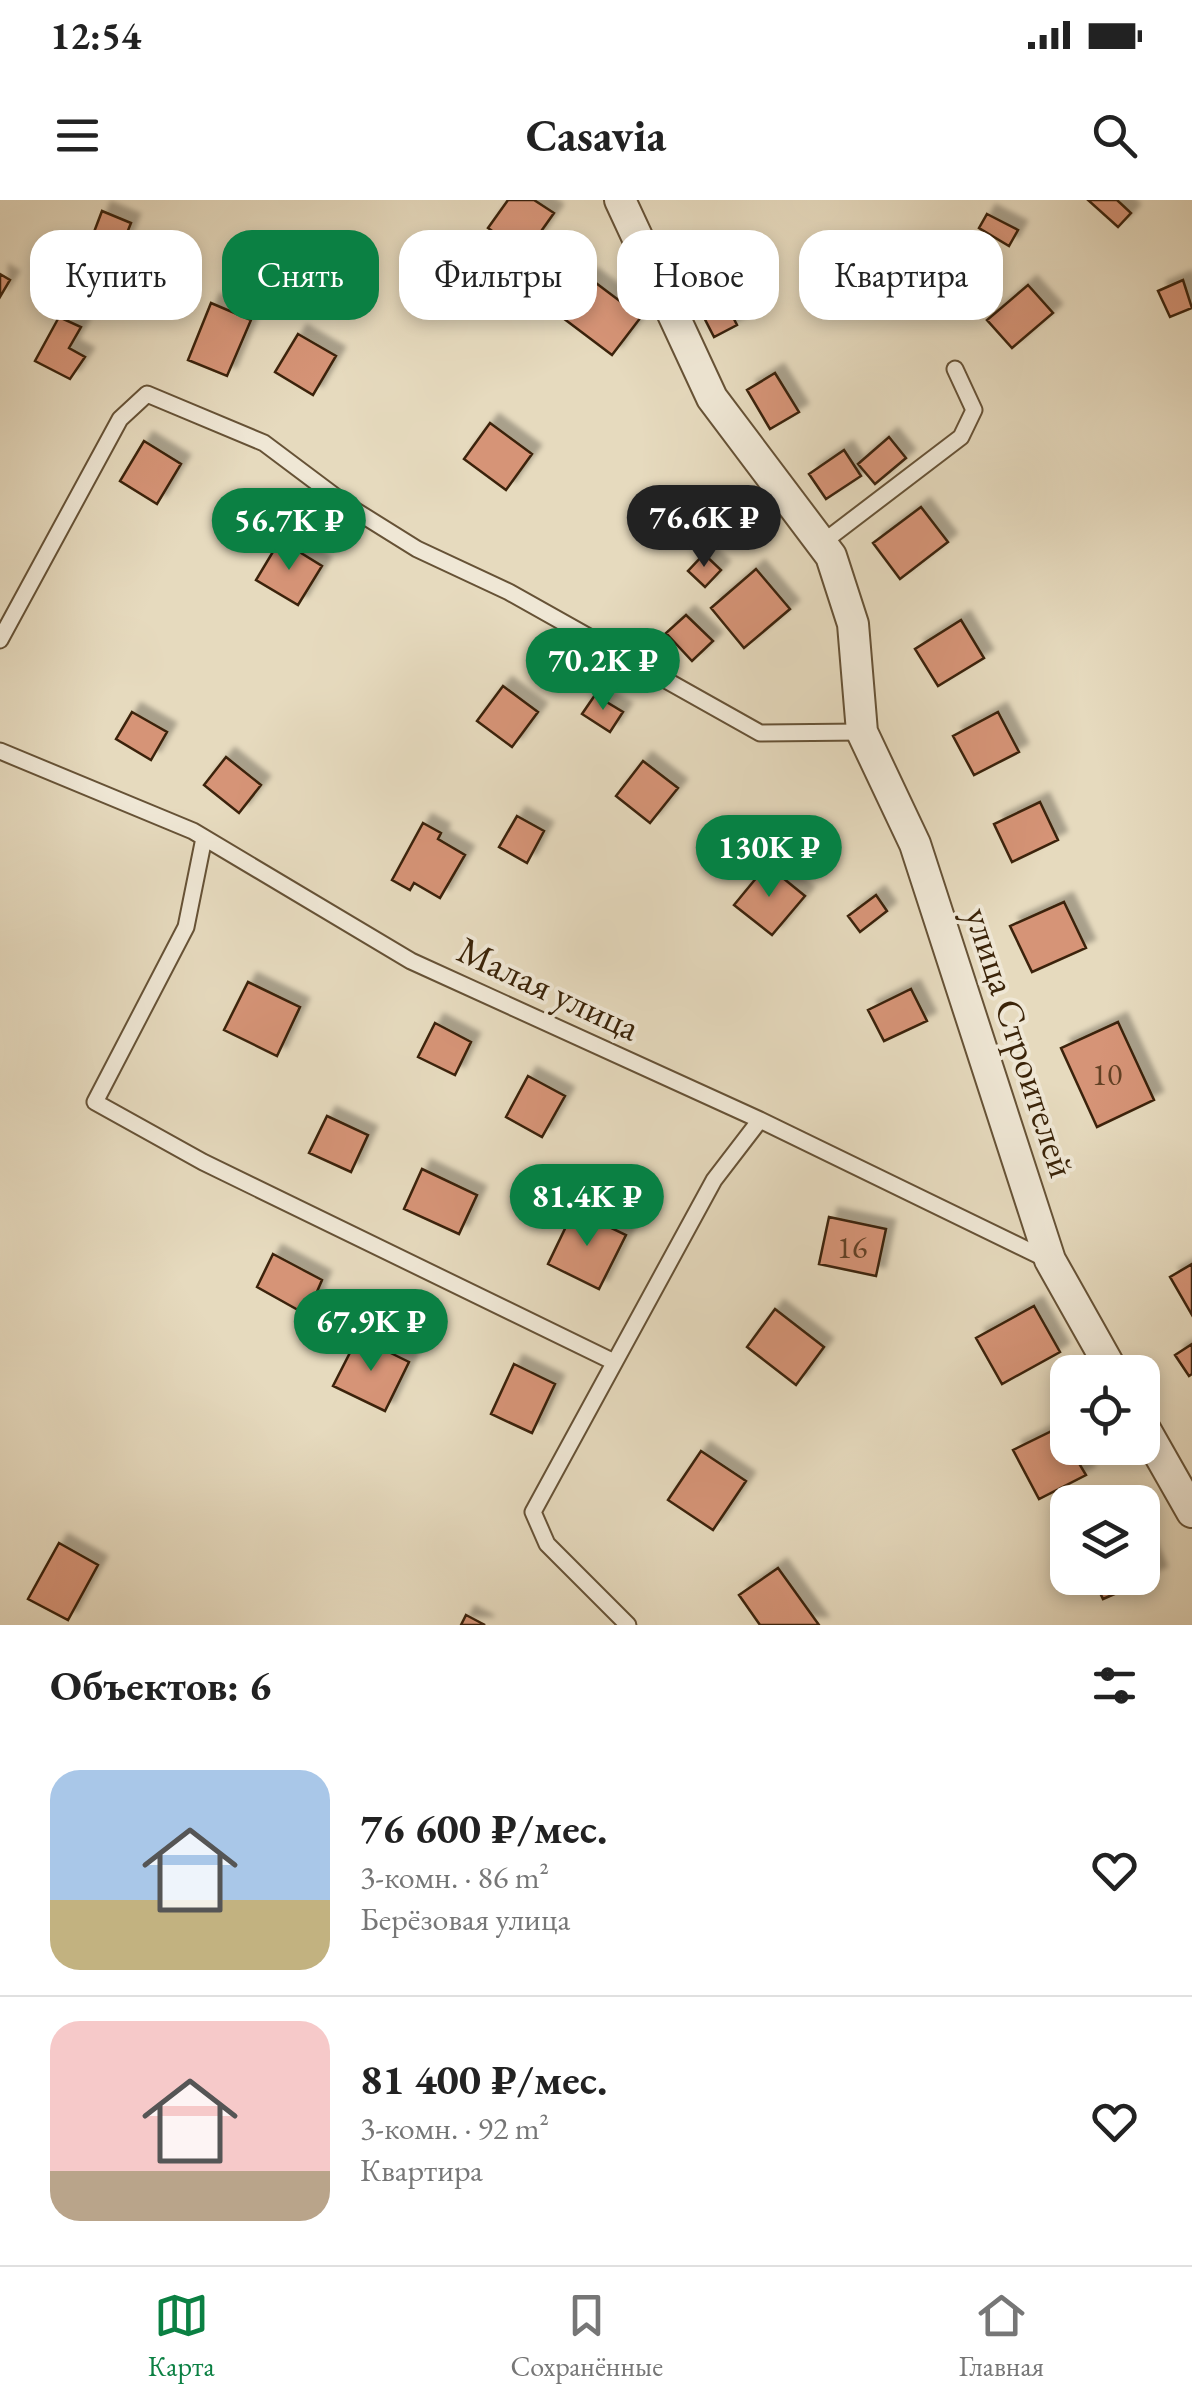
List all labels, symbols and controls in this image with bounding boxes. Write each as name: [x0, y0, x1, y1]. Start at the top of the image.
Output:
text: 12:54: [50, 11, 141, 60]
text: Casavia: [526, 106, 666, 164]
icon: menu: [50, 108, 105, 163]
icon: search: [1087, 108, 1142, 163]
chip: Купить: [30, 230, 202, 320]
chip: Снять: [222, 230, 379, 320]
chip: Фильтры: [399, 230, 597, 320]
chip: Новое: [617, 230, 779, 320]
chip: Квартира: [799, 230, 1003, 320]
pin: 76.6K ₽: [612, 485, 796, 570]
pin: 56.7K ₽: [197, 488, 381, 573]
text: 76.6K ₽: [649, 496, 759, 538]
text: 56.7K ₽: [234, 499, 344, 541]
pin: 70.2K ₽: [511, 628, 695, 713]
text: 70.2K ₽: [548, 639, 658, 681]
pin: 130K ₽: [688, 815, 850, 900]
text: 130K ₽: [718, 826, 820, 868]
street label: улица Строителей: [954, 901, 1088, 1183]
street label: Малая улица: [450, 925, 649, 1052]
house number: 10: [1092, 1053, 1122, 1095]
pin: 81.4K ₽: [495, 1164, 679, 1249]
text: 81.4K ₽: [532, 1175, 642, 1217]
house number: 16: [837, 1226, 867, 1268]
pin: 67.9K ₽: [279, 1289, 463, 1374]
text: 67.9K ₽: [316, 1300, 426, 1342]
map controls: [1050, 1355, 1160, 1595]
button: locate: [1050, 1355, 1160, 1465]
button: layers: [1050, 1485, 1160, 1595]
text: Объектов: 6: [50, 1658, 271, 1713]
icon: filters: [1087, 1658, 1142, 1713]
text: 76 600 ₽/мес.: [360, 1801, 607, 1856]
icon: home: [130, 1810, 250, 1930]
icon: heart: [1087, 1843, 1142, 1898]
text: 3-комн. · 86 m²: [360, 1856, 549, 1898]
text: Берёзовая улица: [360, 1898, 570, 1940]
text: 81 400 ₽/мес.: [360, 2052, 607, 2107]
icon: home: [130, 2061, 250, 2181]
icon: heart: [1087, 2094, 1142, 2149]
text: 3-комн. · 92 m²: [360, 2107, 549, 2149]
text: Квартира: [360, 2149, 483, 2191]
tab: Карта: [148, 2288, 215, 2384]
tab: Сохранённые: [510, 2288, 663, 2384]
tab: Главная: [959, 2288, 1044, 2384]

